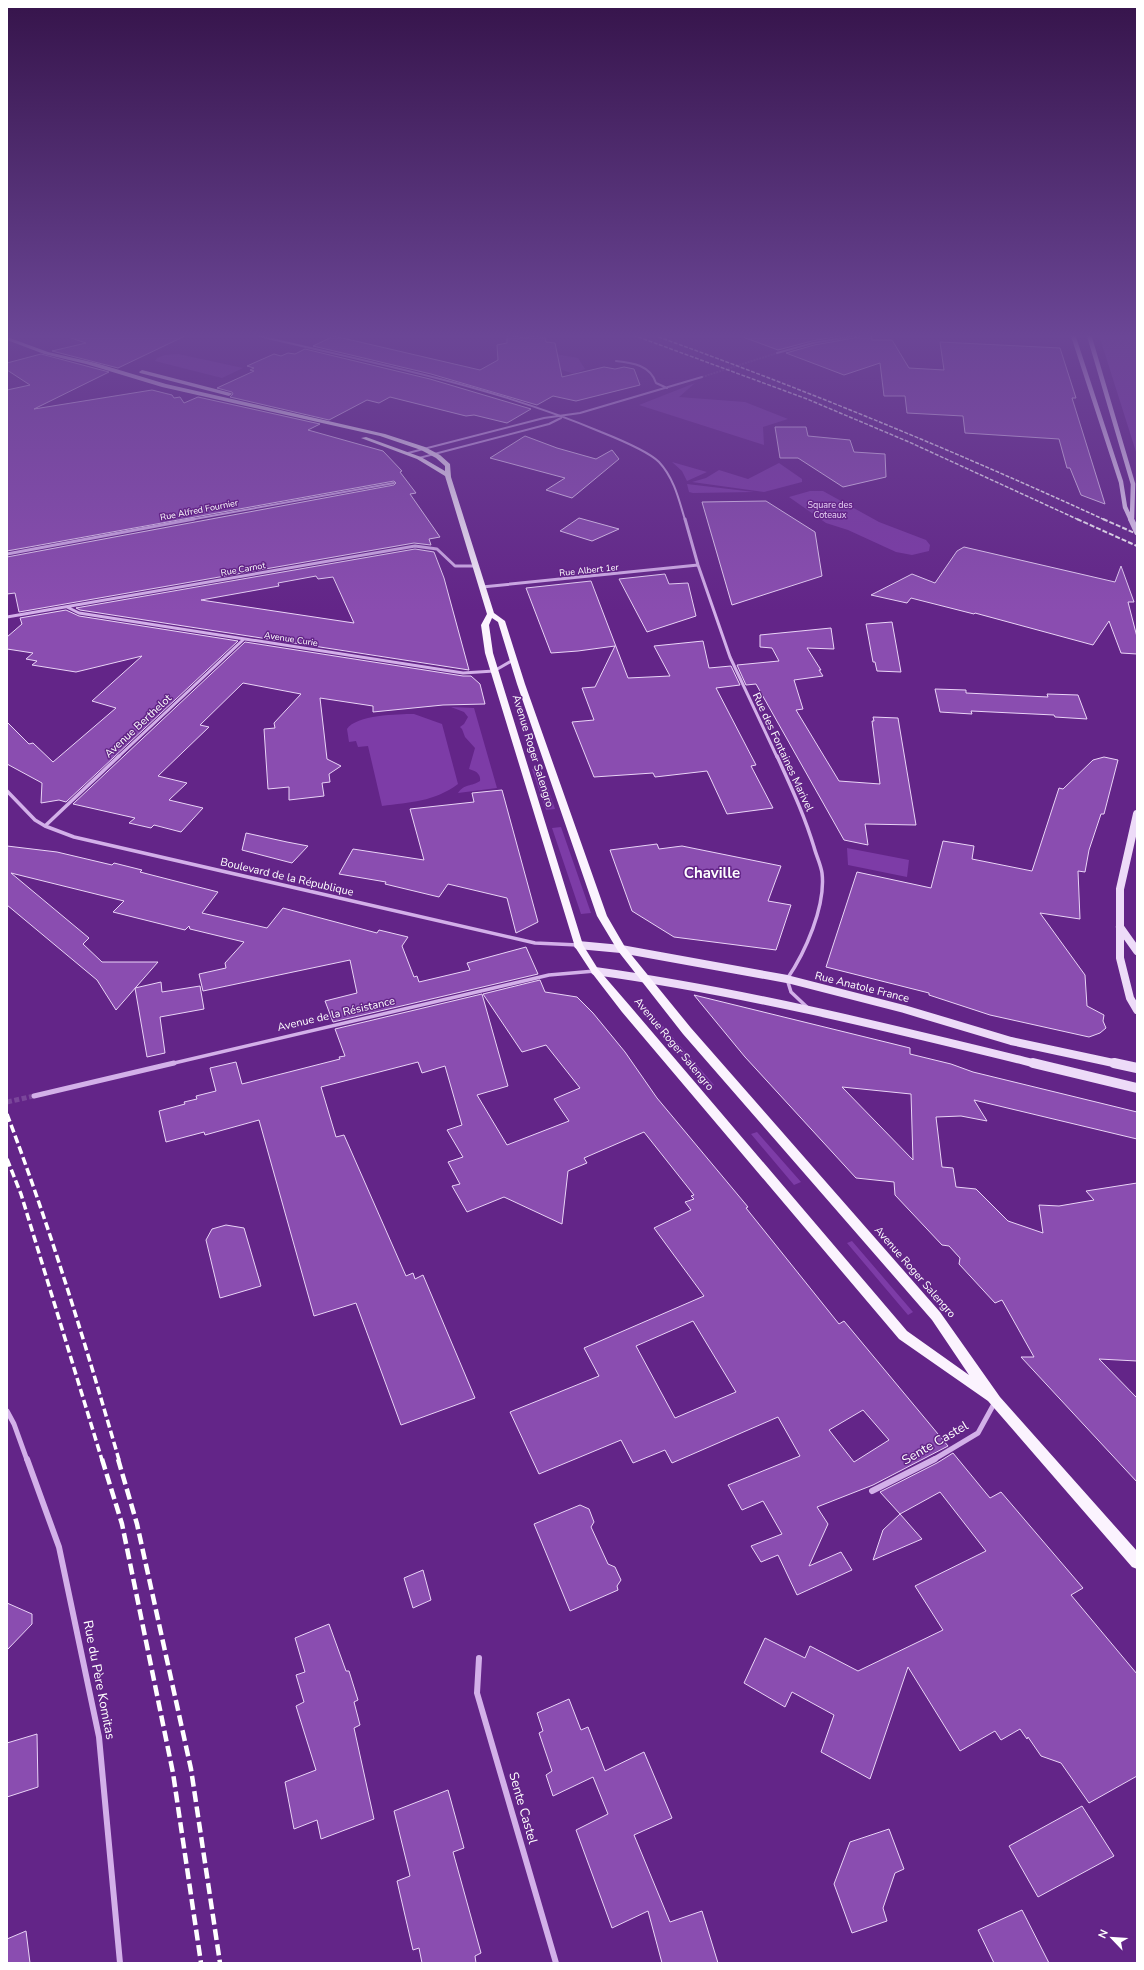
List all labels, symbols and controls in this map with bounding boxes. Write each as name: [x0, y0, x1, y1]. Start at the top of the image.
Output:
street label: Rue Alfred Fournier: [159, 496, 240, 523]
park label: Square des Coteaux: [807, 499, 853, 521]
street label: Rue Carnot: [220, 559, 267, 579]
street label: Rue Albert 1er: [559, 561, 620, 579]
street label: Avenue Curie: [263, 629, 319, 649]
street label: Rue des Fontaines Marivel: [749, 690, 818, 815]
street label: Avenue Berthelot: [101, 691, 175, 761]
street label: Avenue Roger Salengro: [509, 693, 557, 809]
street label: Boulevard de la République: [219, 854, 355, 900]
district label: Chaville: [684, 863, 740, 883]
street label: Rue Anatole France: [813, 968, 911, 1006]
street label: Avenue de la Résistance: [276, 993, 396, 1035]
street label: Avenue Roger Salengro: [631, 994, 717, 1094]
street label: Avenue Roger Salengro: [871, 1223, 959, 1321]
street label: Sente Castel: [898, 1417, 972, 1469]
street label: Rue du Père Komitas: [79, 1619, 119, 1741]
street label: Sente Castel: [504, 1770, 542, 1846]
north arrow: [1092, 1918, 1132, 1958]
text: N: [1095, 1927, 1112, 1941]

